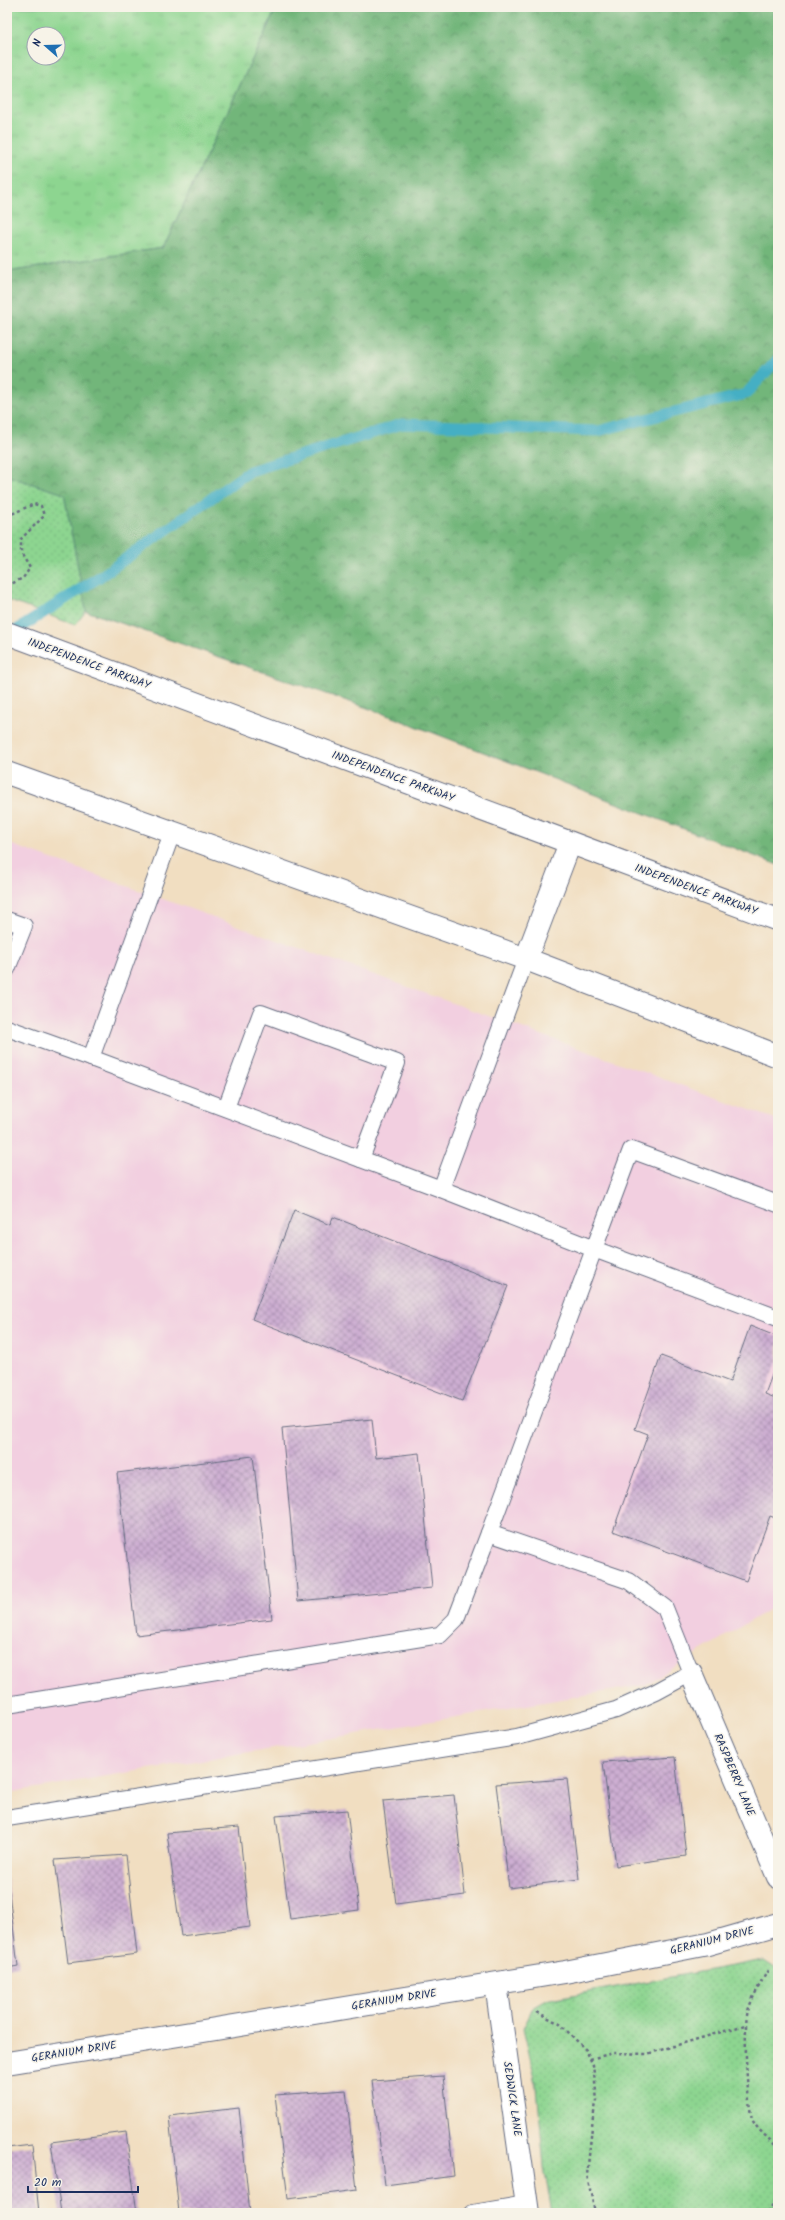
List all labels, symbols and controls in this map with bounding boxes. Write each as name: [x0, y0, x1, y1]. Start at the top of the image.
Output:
north arrow: [26, 26, 66, 66]
text: N: [28, 37, 47, 49]
street label: INDEPENDENCE PARKWAY: [25, 633, 154, 695]
street label: INDEPENDENCE PARKWAY: [329, 746, 458, 808]
street label: INDEPENDENCE PARKWAY: [632, 859, 761, 921]
street label: RASPBERRY LANE: [708, 1731, 760, 1820]
street label: GERANIUM DRIVE: [668, 1922, 756, 1960]
street label: GERANIUM DRIVE: [350, 1984, 438, 2016]
street label: GERANIUM DRIVE: [30, 2036, 118, 2068]
street label: SEDWICK LANE: [498, 2060, 526, 2138]
scale bar: [28, 2168, 138, 2194]
text: 20 m: [34, 2173, 62, 2192]

